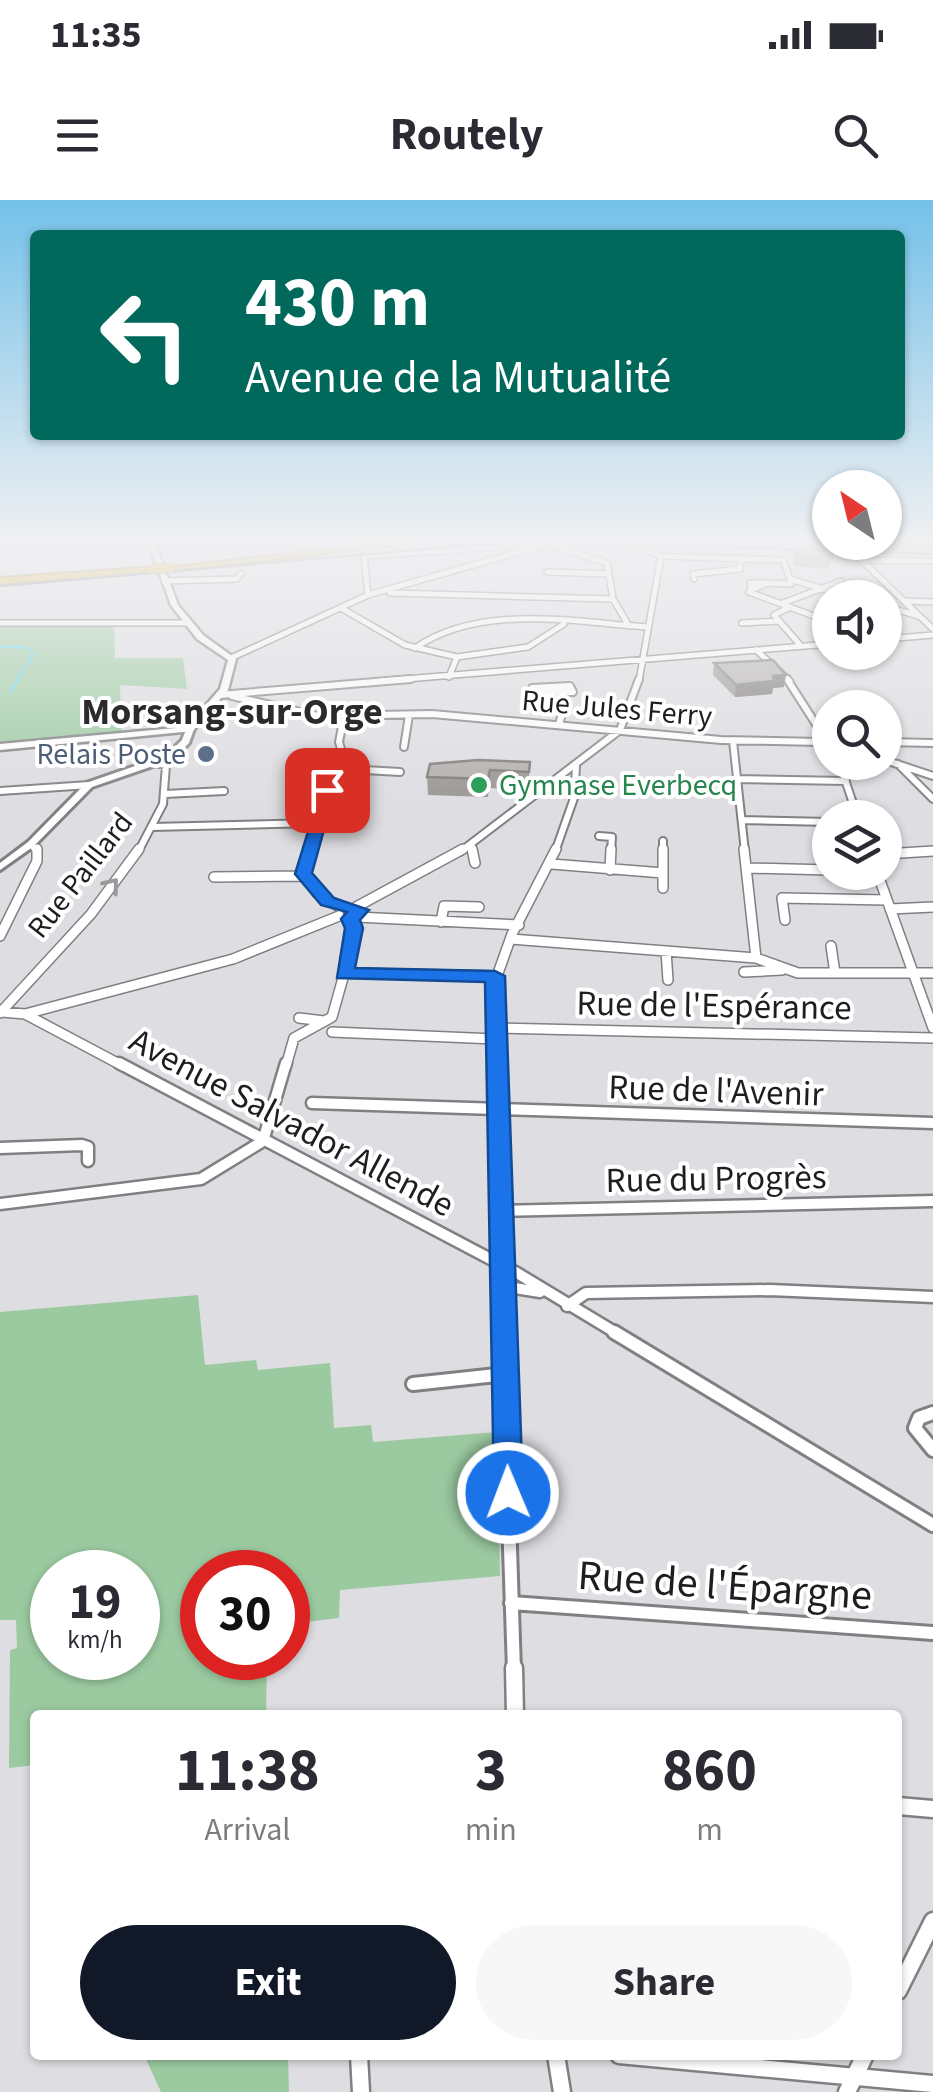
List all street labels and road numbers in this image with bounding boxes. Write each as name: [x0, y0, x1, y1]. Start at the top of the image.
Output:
street label: Rue Jules Ferry: [520, 679, 714, 738]
street label: Rue Paillard: [17, 803, 143, 948]
street label: Rue de l'Espérance: [576, 979, 852, 1033]
street label: Avenue Salvador Allende: [120, 1016, 463, 1230]
street label: Rue de l'Avenir: [608, 1062, 825, 1120]
street label: Rue du Progrès: [605, 1152, 827, 1206]
street label: Rue de l'Épargne: [576, 1546, 874, 1626]

